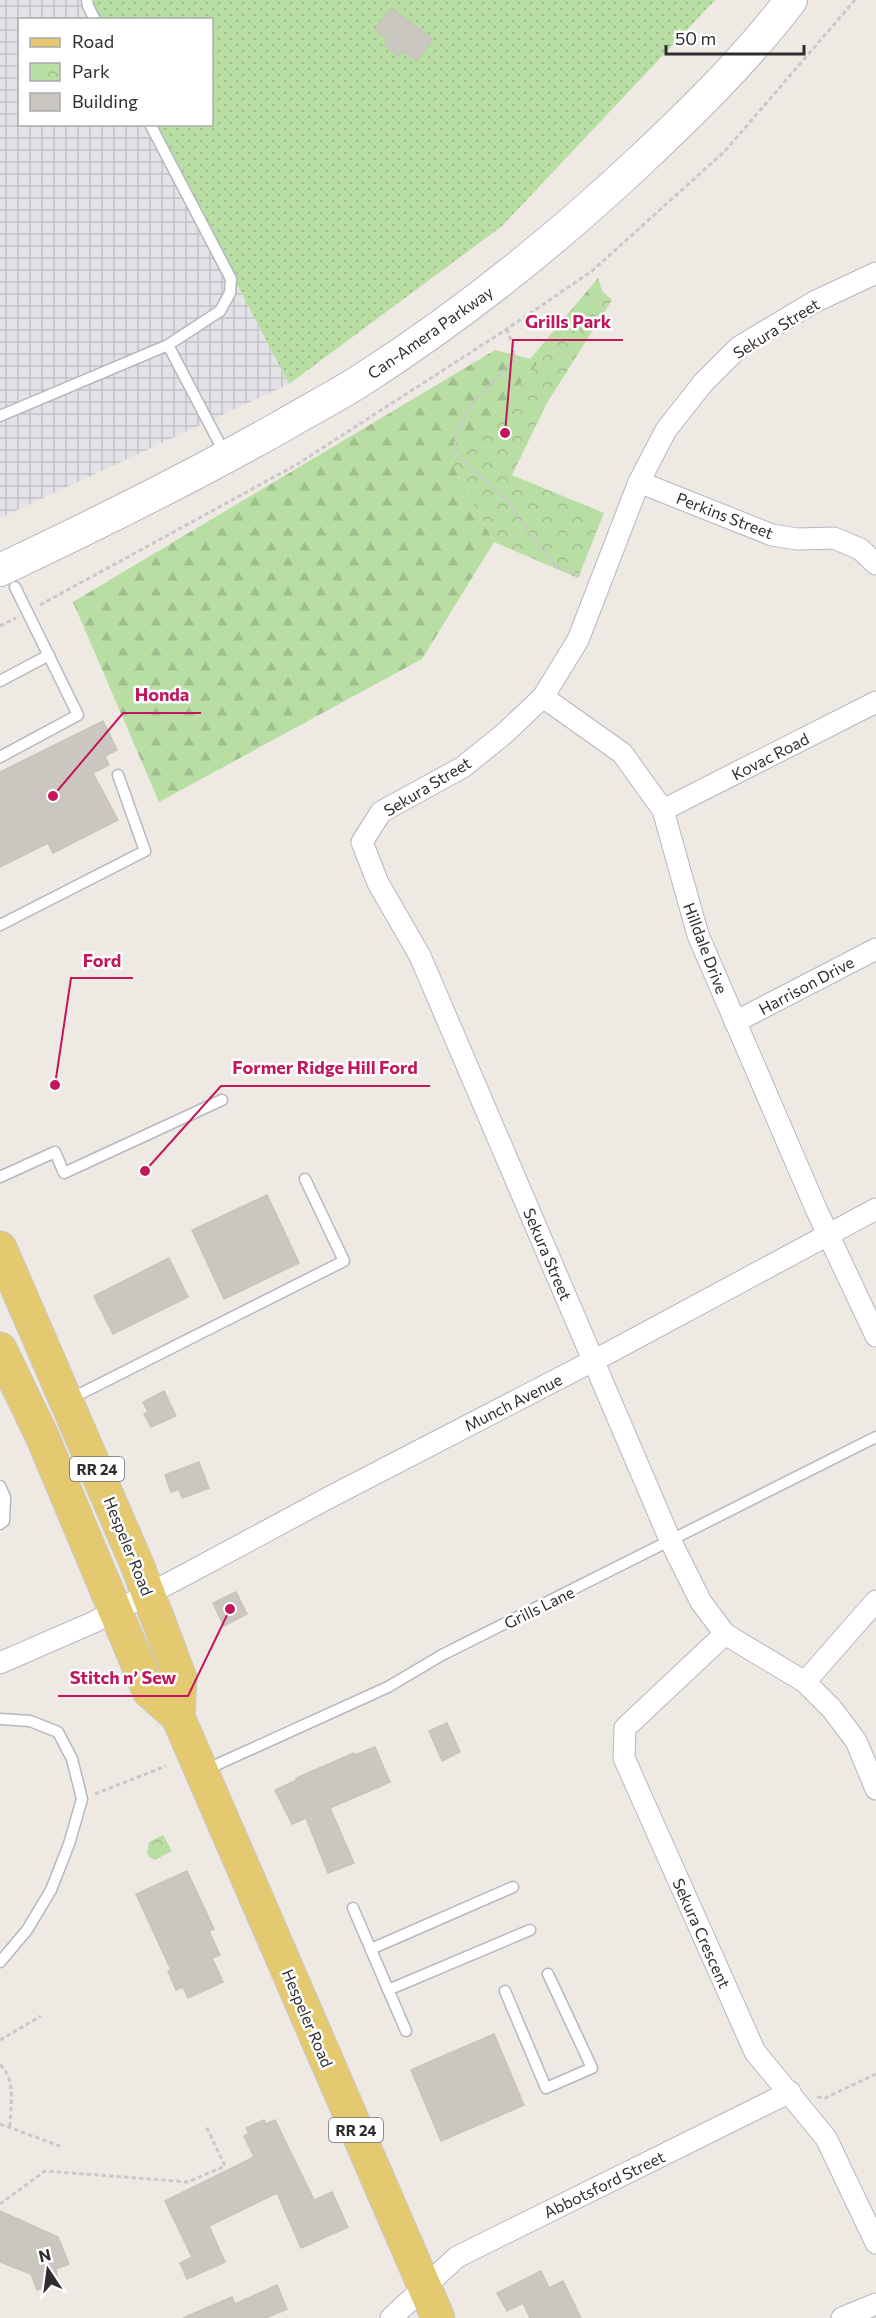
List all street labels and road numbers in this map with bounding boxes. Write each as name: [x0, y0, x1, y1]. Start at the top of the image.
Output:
street label: Can-Amera Parkway: [364, 282, 496, 382]
street label: Sekura Street: [729, 294, 823, 362]
street label: Perkins Street: [674, 488, 776, 542]
street label: Kovac Road: [728, 728, 812, 784]
street label: Sekura Street: [380, 752, 474, 819]
street label: Hilldale Drive: [680, 900, 732, 996]
street label: Harrison Drive: [755, 952, 857, 1018]
street label: Sekura Street: [520, 1205, 576, 1303]
street label: Munch Avenue: [461, 1369, 565, 1435]
road number: RR 24: [70, 1457, 124, 1481]
street label: Hespeler Road: [101, 1494, 157, 1598]
street label: Grills Lane: [501, 1582, 577, 1632]
street label: Sekura Crescent: [669, 1875, 735, 1991]
street label: Hespeler Road: [279, 1966, 337, 2070]
road number: RR 24: [329, 2118, 383, 2142]
street label: Abbotsford Street: [540, 2146, 668, 2222]

